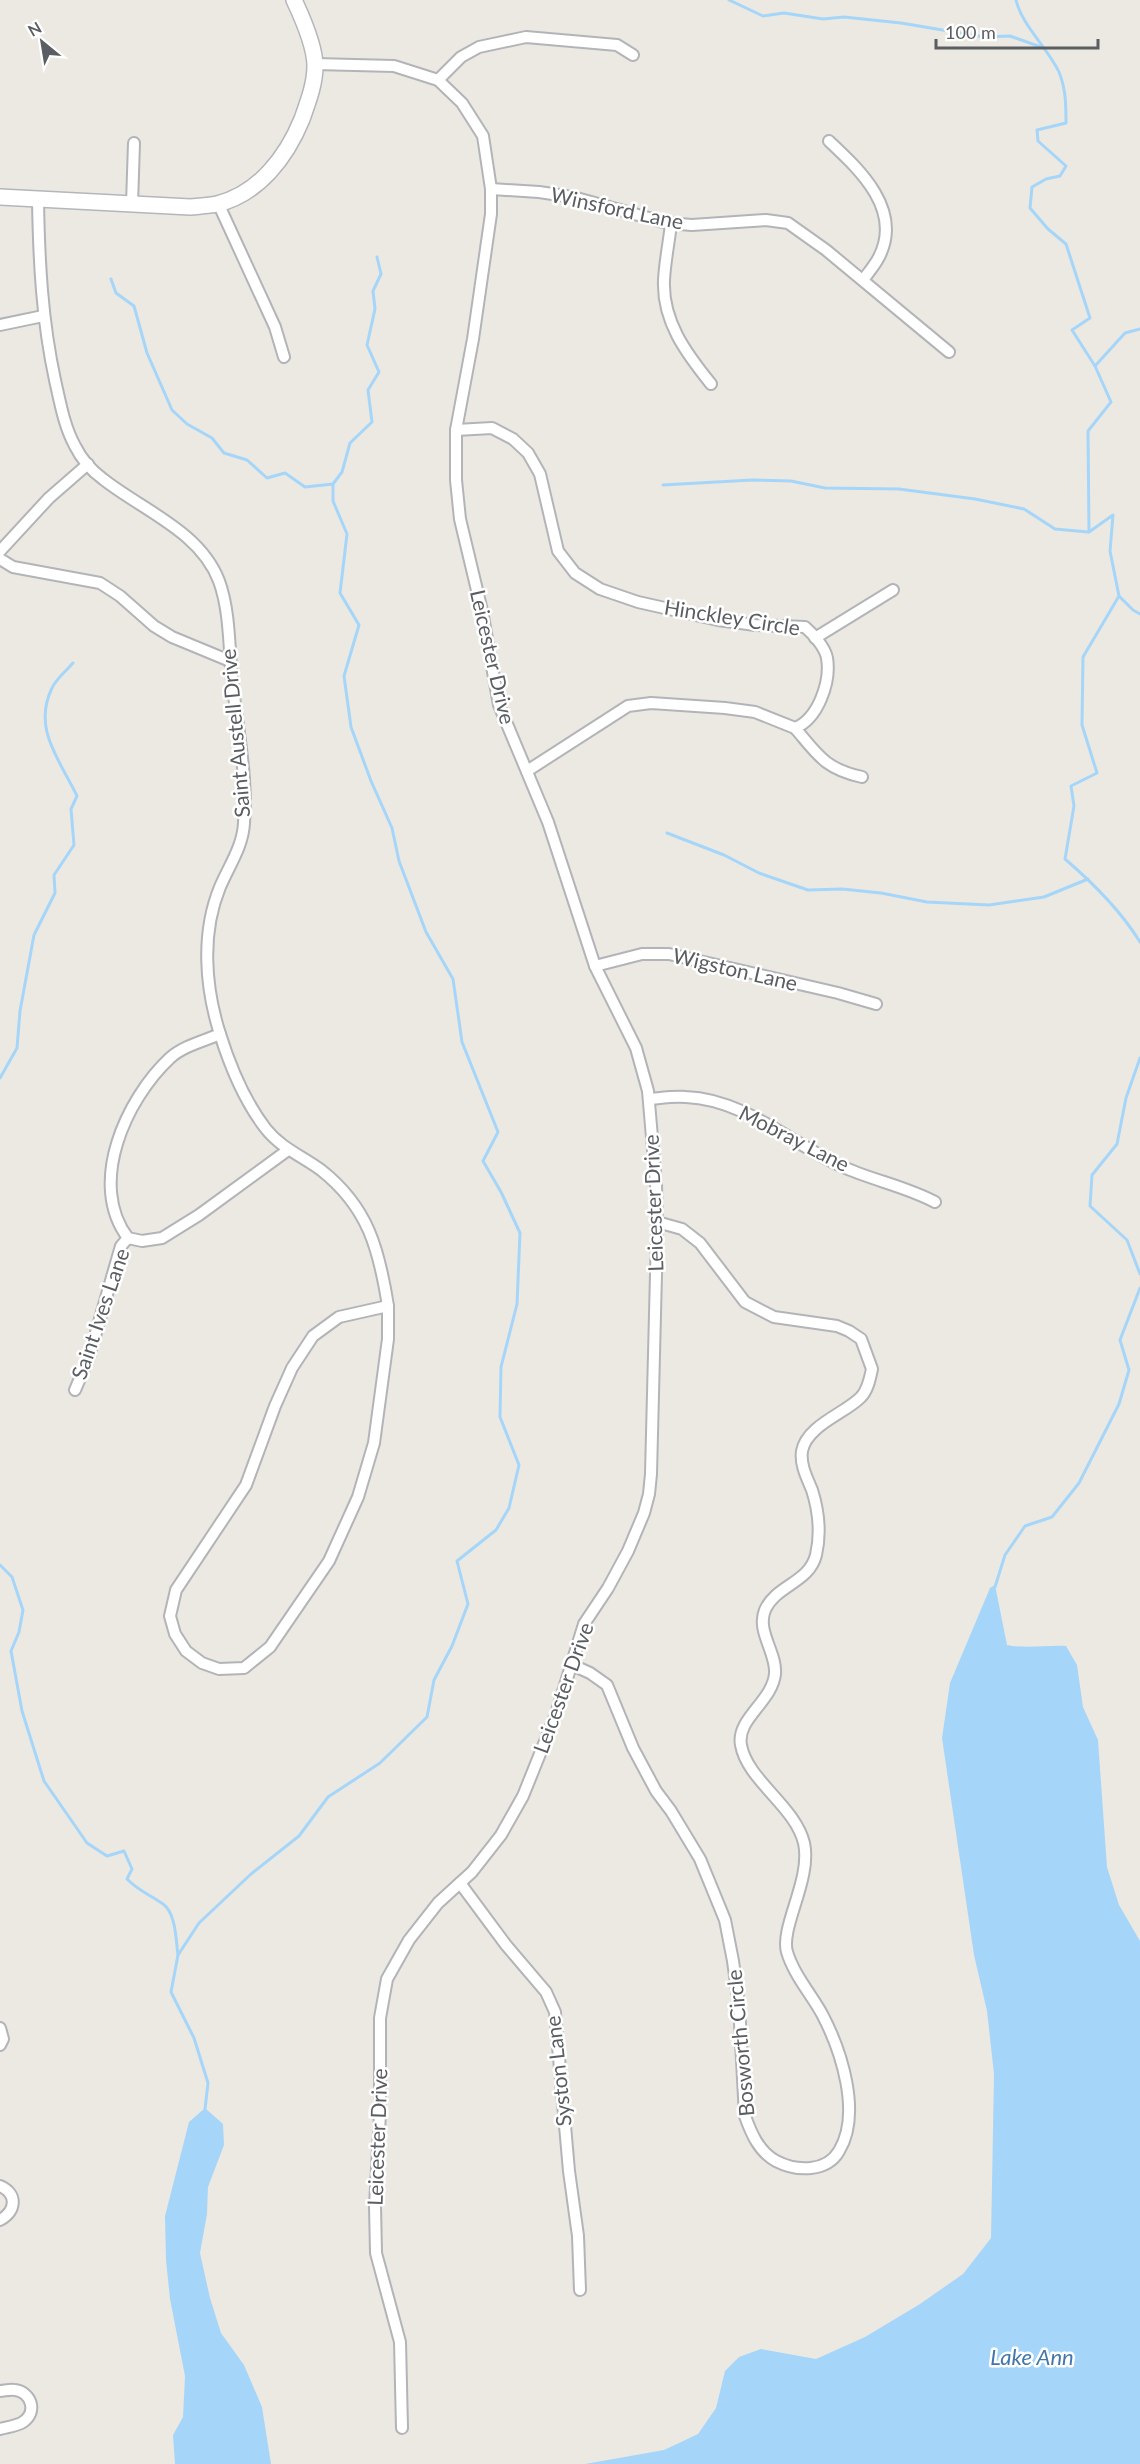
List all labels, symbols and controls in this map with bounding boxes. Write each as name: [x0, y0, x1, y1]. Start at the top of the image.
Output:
north arrow: [12, 12, 72, 72]
scale bar: [936, 12, 1098, 50]
text: N: [24, 17, 44, 40]
text: 100 m: [945, 21, 996, 43]
street label: Winsford Lane: [549, 181, 686, 234]
street label: Leicester Drive: [466, 587, 521, 726]
street label: Hinckley Circle: [663, 593, 802, 640]
street label: Saint Austell Drive: [215, 648, 254, 818]
street label: Wigston Lane: [671, 942, 800, 995]
street label: Mobray Lane: [735, 1099, 854, 1176]
street label: Leicester Drive: [638, 1134, 667, 1272]
street label: Saint Ives Lane: [65, 1245, 134, 1382]
street label: Leicester Drive: [527, 1619, 598, 1756]
street label: Bosworth Circle: [721, 1969, 758, 2118]
street label: Syston Lane: [539, 2015, 576, 2128]
street label: Leicester Drive: [362, 2068, 391, 2206]
water label: Lake Ann: [990, 2343, 1074, 2370]

